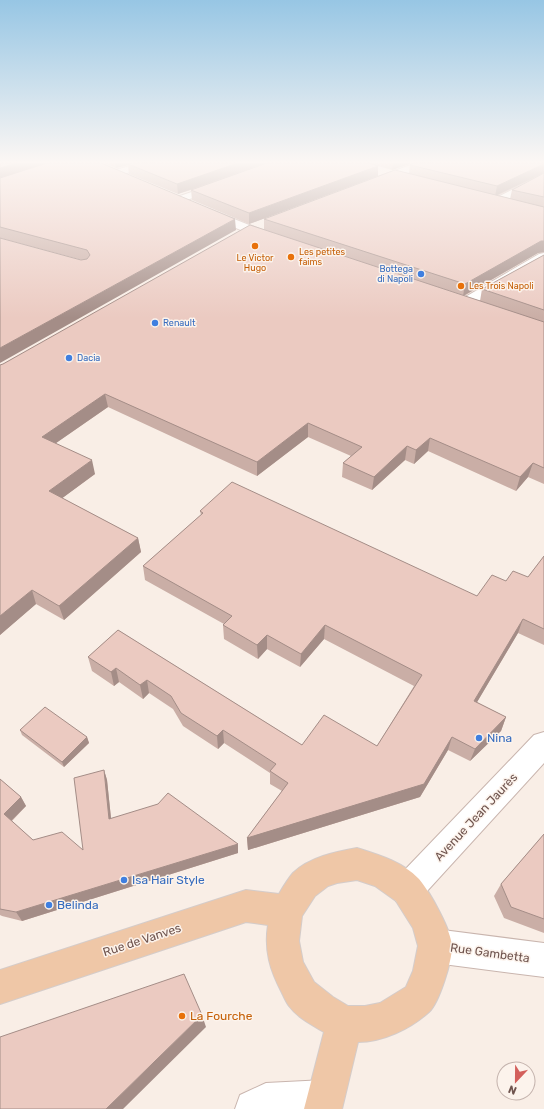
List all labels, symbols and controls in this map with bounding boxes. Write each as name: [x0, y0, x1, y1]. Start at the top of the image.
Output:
marker: Le Victor Hugo: [250, 241, 260, 251]
place label: Les petites faims: [299, 247, 345, 267]
marker: Les petites faims: [286, 252, 296, 262]
place label: Le Victor Hugo: [236, 253, 274, 273]
place label: Bottega di Napoli: [377, 264, 413, 284]
marker: Bottega di Napoli: [416, 269, 426, 279]
marker: Les Trois Napoli: [456, 281, 466, 291]
place label: Les Trois Napoli: [469, 281, 534, 291]
marker: Renault: [150, 318, 160, 328]
place label: Renault: [163, 318, 196, 328]
marker: Dacia: [64, 353, 74, 363]
place label: Dacia: [77, 353, 100, 363]
place label: Nina: [487, 731, 512, 745]
marker: Nina: [474, 733, 484, 743]
street label: Avenue Jean Jaurès: [432, 770, 520, 864]
place label: Isa Hair Style: [132, 873, 205, 887]
marker: Isa Hair Style: [119, 875, 129, 885]
place label: Belinda: [57, 898, 99, 912]
marker: Belinda: [44, 900, 54, 910]
street label: Rue de Vanves: [101, 921, 183, 959]
street label: Rue Gambetta: [449, 940, 531, 966]
place label: La Fourche: [190, 1009, 253, 1023]
marker: La Fourche: [177, 1011, 187, 1021]
north arrow: [496, 1061, 536, 1101]
text: N: [506, 1082, 519, 1097]

